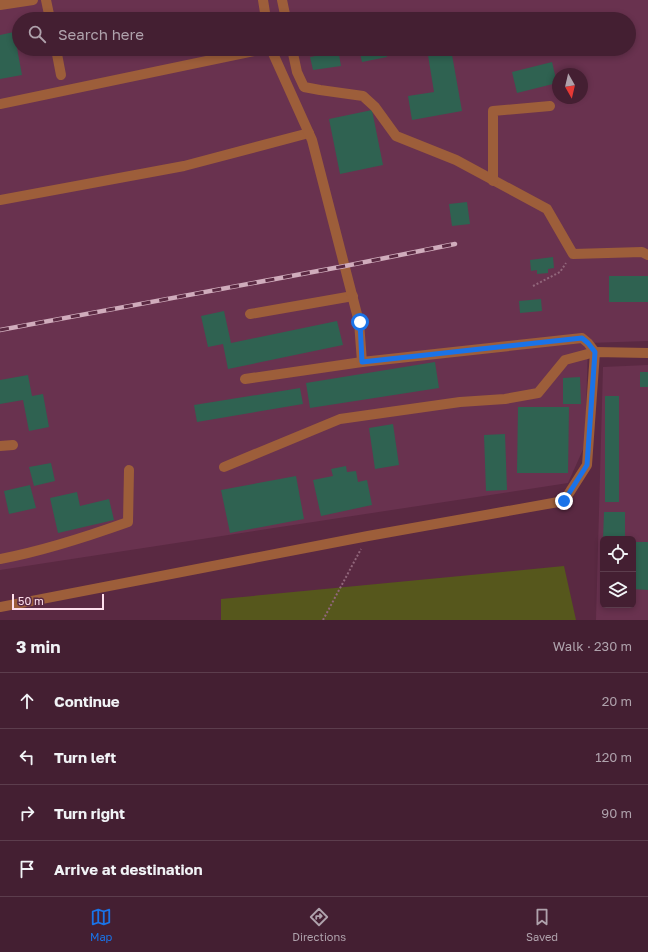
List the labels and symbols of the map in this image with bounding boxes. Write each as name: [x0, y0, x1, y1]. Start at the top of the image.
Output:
north arrow: [552, 68, 588, 104]
route start: [351, 313, 369, 331]
route end: [555, 492, 573, 510]
scale bar: [12, 592, 104, 611]

